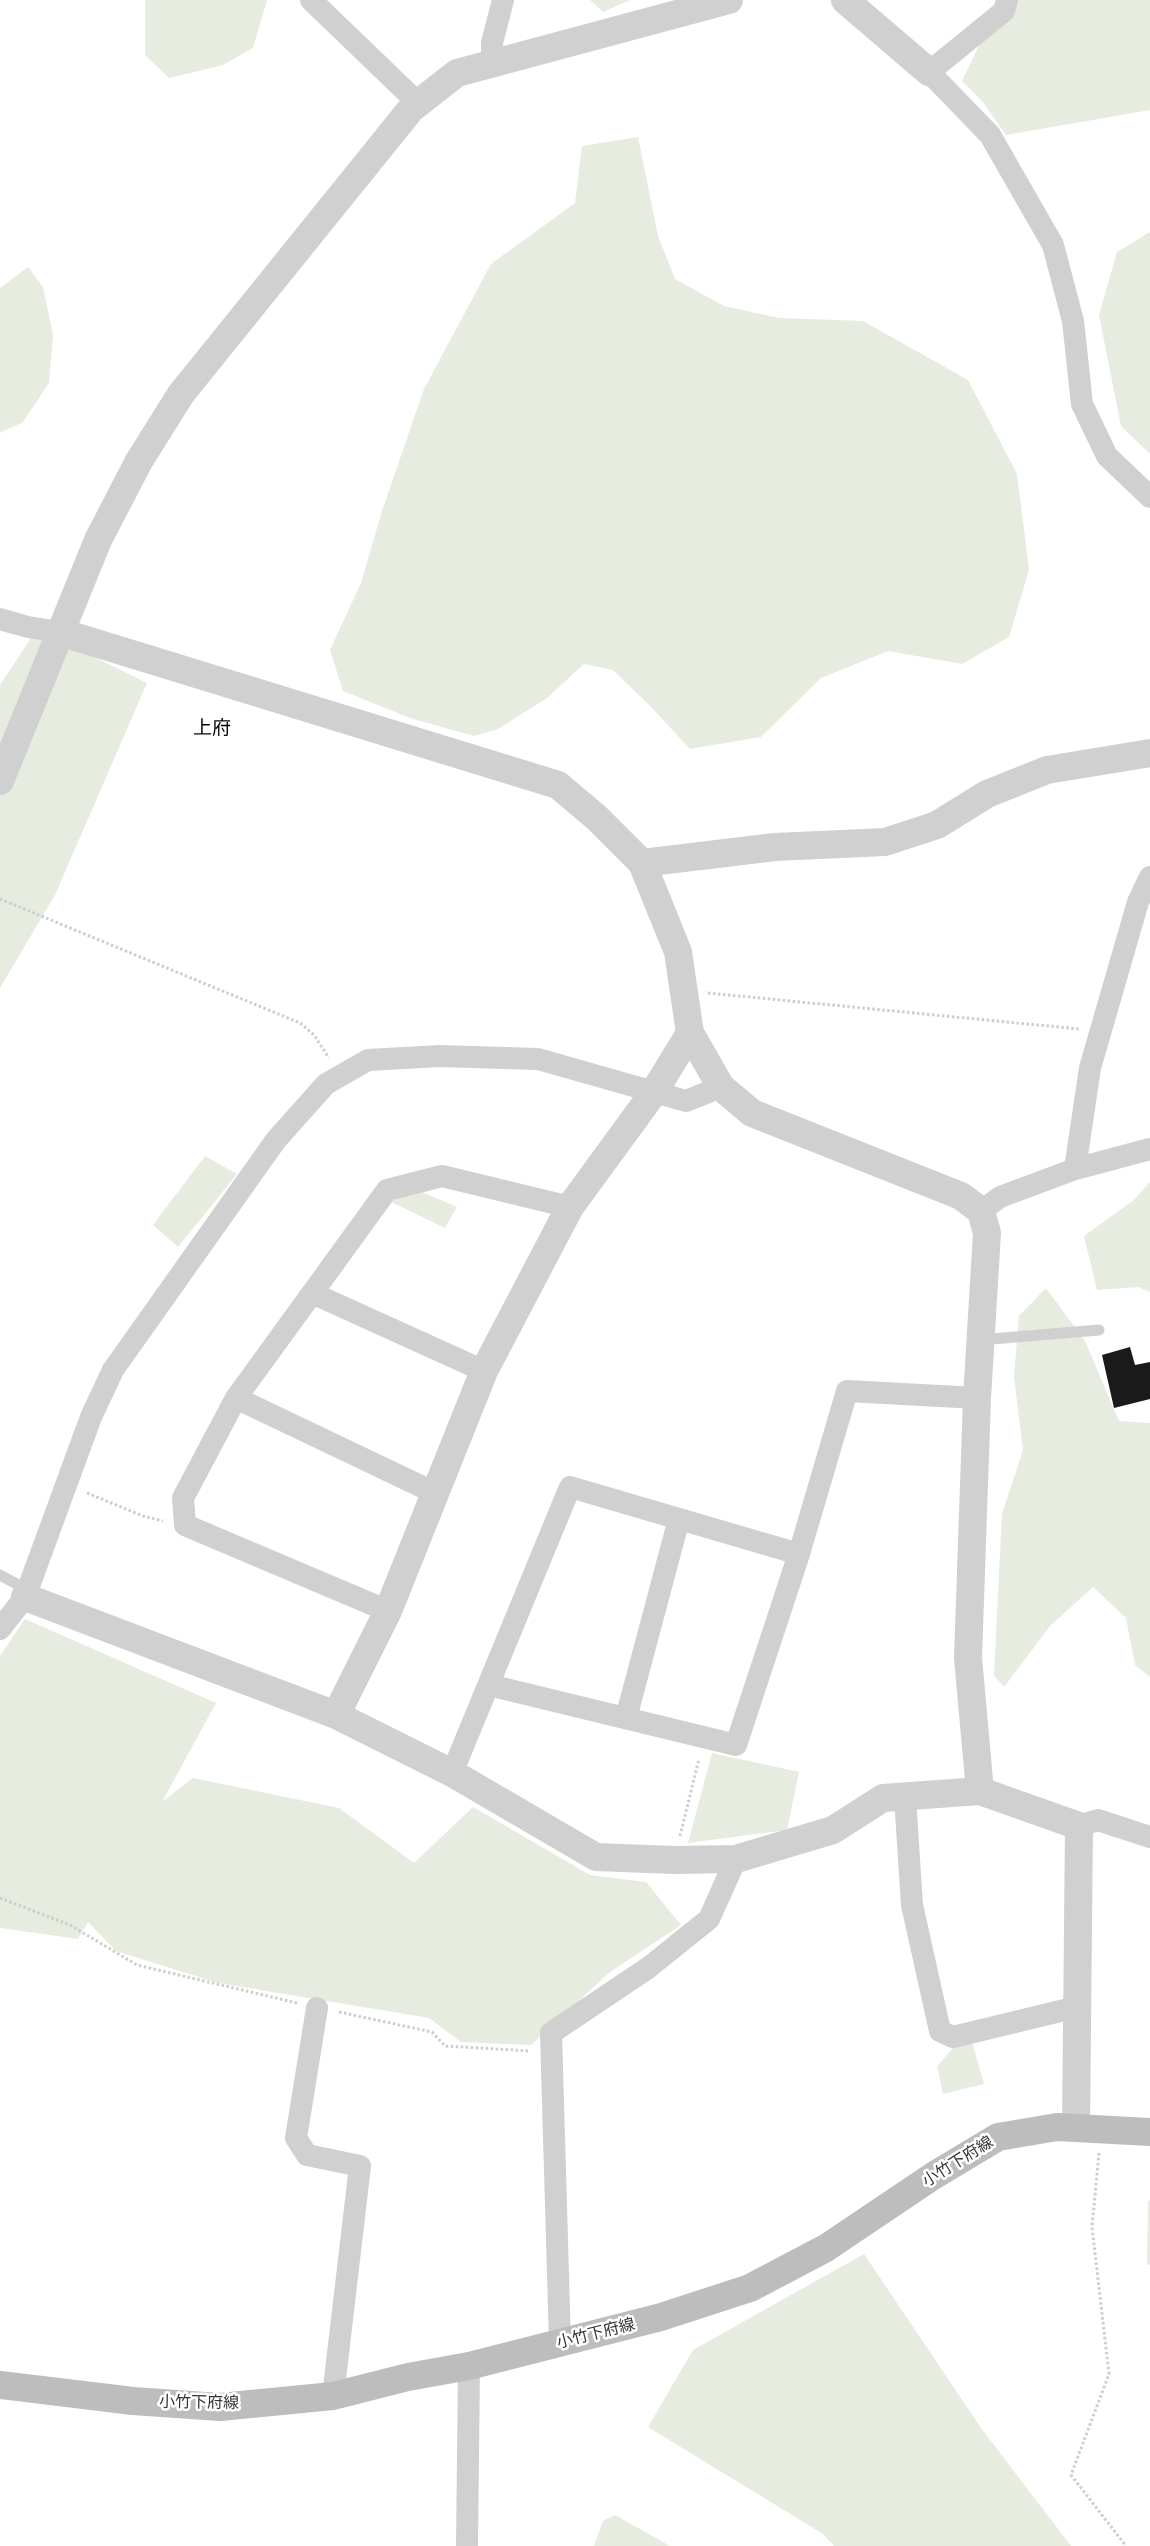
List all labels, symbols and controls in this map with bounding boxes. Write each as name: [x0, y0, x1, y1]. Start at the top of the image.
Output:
district label: 上府: [193, 718, 231, 740]
street label: 小竹下府線: [919, 2133, 997, 2191]
street label: 小竹下府線: [555, 2315, 637, 2353]
street label: 小竹下府線: [159, 2393, 239, 2413]

